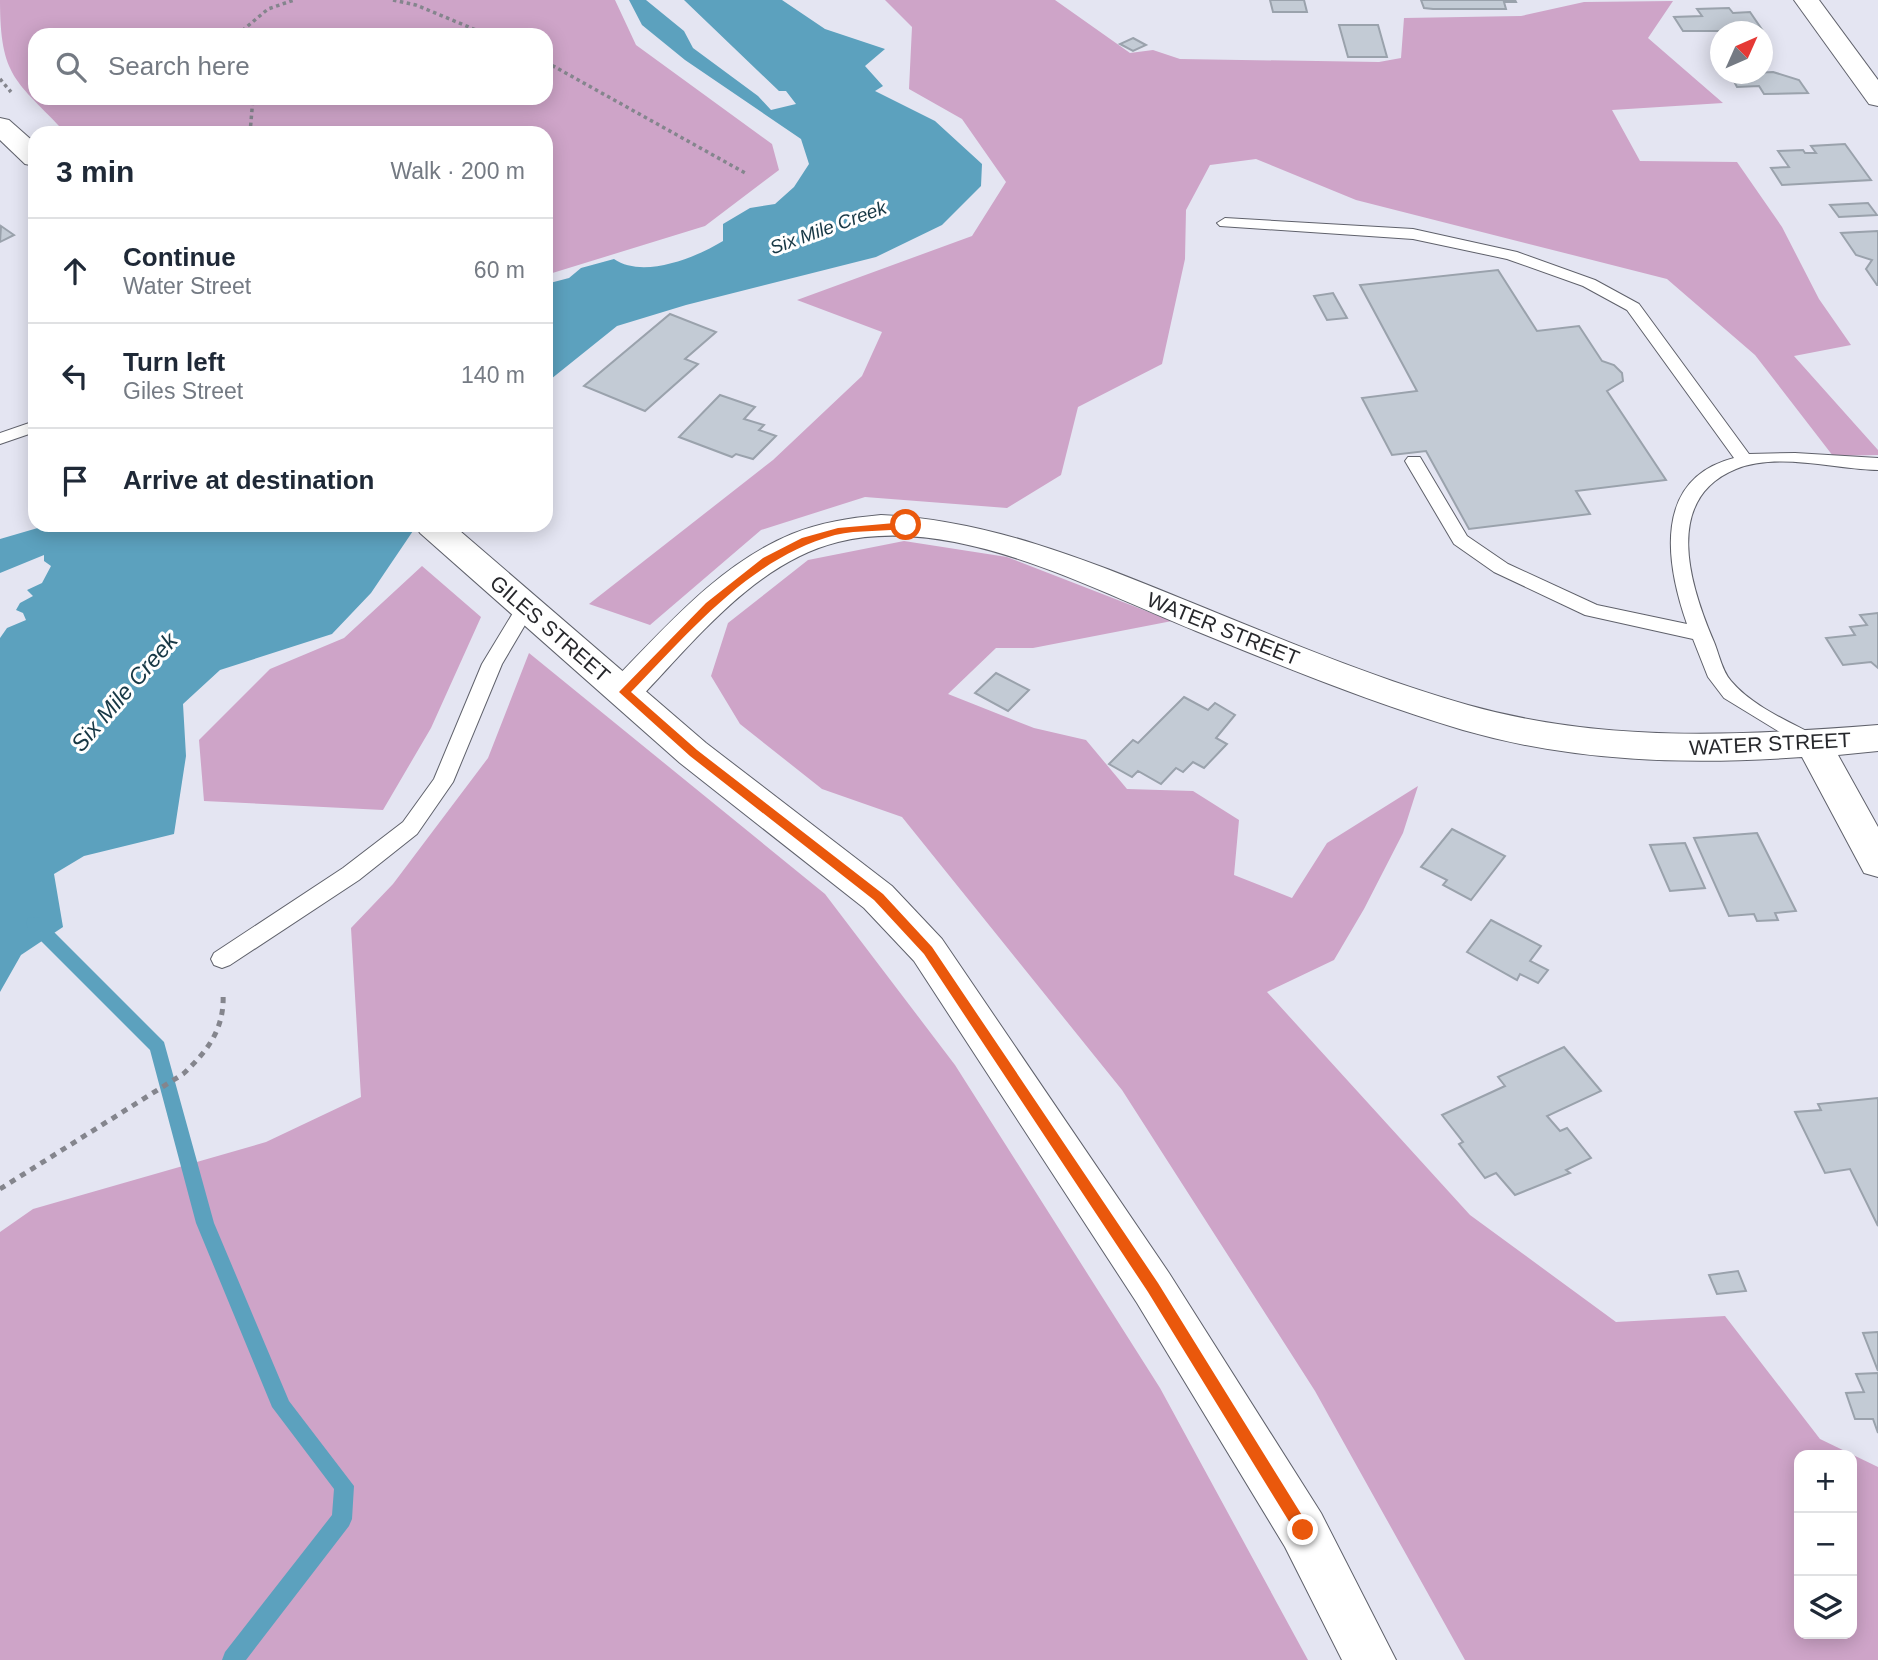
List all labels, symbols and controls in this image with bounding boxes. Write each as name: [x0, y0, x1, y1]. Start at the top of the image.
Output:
north arrow: [1710, 21, 1773, 84]
search box: [28, 28, 553, 105]
icon: search: [52, 48, 90, 86]
text: Search here: [108, 51, 250, 81]
text: 3 min: [56, 155, 134, 188]
text: Walk · 200 m: [390, 158, 525, 184]
water label: Six Mile Creek: [767, 196, 891, 258]
text: Continue: [123, 242, 236, 272]
icon: ahead: [56, 252, 94, 290]
text: 60 m: [474, 257, 525, 283]
text: Water Street: [123, 273, 251, 299]
text: Turn left: [123, 347, 225, 377]
icon: left: [56, 357, 94, 395]
text: 140 m: [461, 362, 525, 388]
text: Giles Street: [123, 378, 243, 404]
icon: arrive: [56, 462, 94, 500]
text: Arrive at destination: [123, 465, 374, 495]
route start: [890, 509, 921, 540]
street label: GILES STREET: [486, 571, 615, 687]
street label: WATER STREET: [1144, 587, 1303, 670]
water label: Six Mile Creek: [66, 626, 183, 756]
street label: WATER STREET: [1688, 728, 1852, 759]
map controls: [1794, 1450, 1857, 1639]
button: +: [1794, 1450, 1857, 1513]
button: −: [1794, 1513, 1857, 1576]
route end: [1287, 1514, 1318, 1545]
button: layers: [1794, 1576, 1857, 1639]

